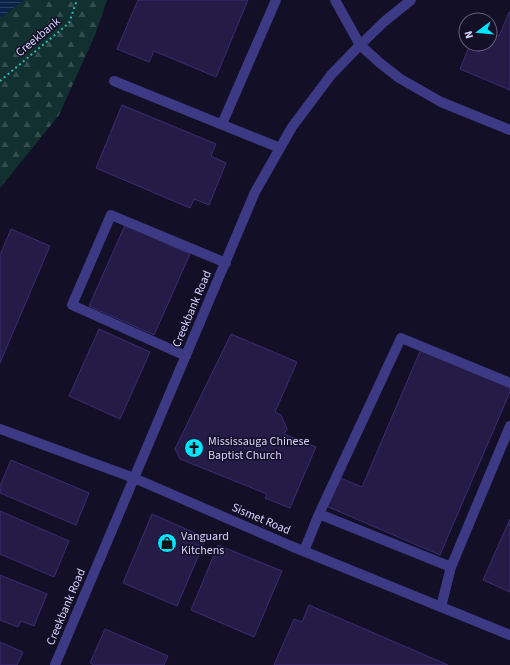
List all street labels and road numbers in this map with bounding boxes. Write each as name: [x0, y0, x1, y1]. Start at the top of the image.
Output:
street label: Creekbank: [12, 13, 64, 61]
street label: Creekbank Road: [168, 268, 216, 350]
street label: Sismet Road: [229, 499, 293, 539]
street label: Creekbank Road: [42, 566, 90, 648]

